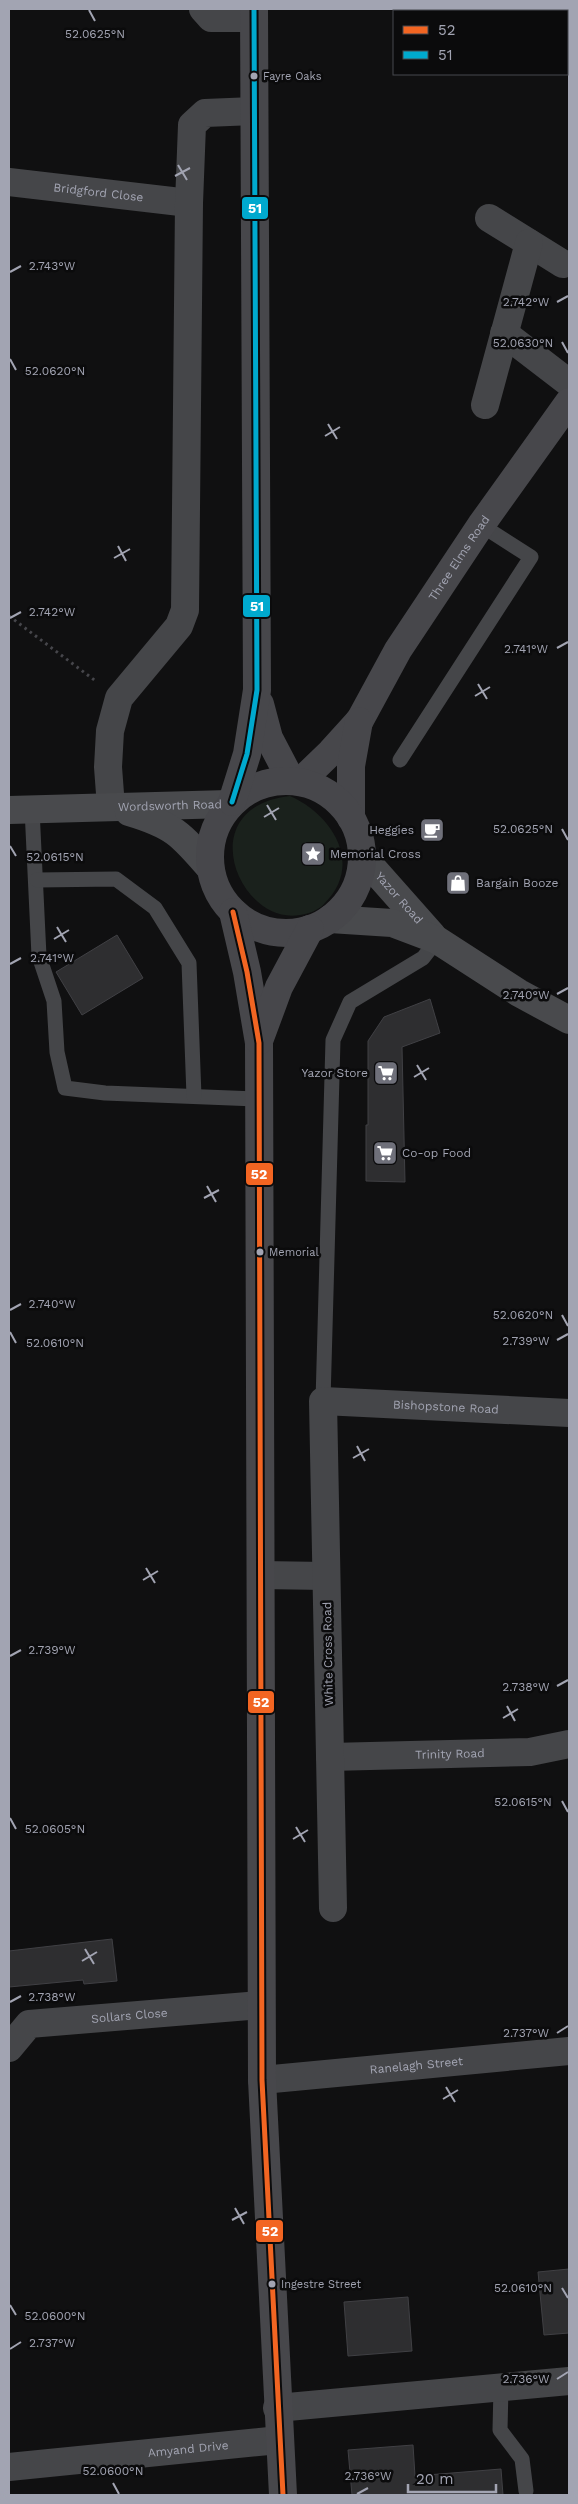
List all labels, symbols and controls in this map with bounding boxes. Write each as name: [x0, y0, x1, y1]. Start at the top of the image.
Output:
legend: [393, 10, 568, 75]
text: 52: [438, 21, 455, 39]
text: 52.0625°N: [65, 27, 125, 41]
text: 51: [438, 46, 453, 64]
place label: Fayre Oaks: [263, 70, 322, 83]
marker: Fayre Oaks: [249, 71, 259, 81]
street label: Bridgford Close: [53, 180, 144, 205]
line badge: 51: [241, 196, 269, 220]
text: 51: [248, 200, 262, 216]
text: 2.743°W: [29, 259, 76, 273]
text: 2.742°W: [503, 295, 550, 309]
text: 52.0630°N: [493, 336, 553, 350]
text: 52.0620°N: [25, 364, 85, 378]
street label: Three Elms Road: [426, 513, 493, 603]
line badge: 51: [242, 594, 271, 618]
text: 51: [250, 598, 264, 614]
text: 2.742°W: [29, 605, 76, 619]
text: 2.741°W: [504, 642, 548, 656]
street label: Wordsworth Road: [118, 797, 222, 814]
cafe icon: Heggies: [419, 817, 445, 843]
text: 52.0625°N: [493, 822, 553, 836]
place label: Heggies: [369, 823, 414, 837]
place icon: Memorial Cross: [300, 841, 326, 867]
place label: Memorial Cross: [330, 847, 421, 861]
text: 52.0615°N: [26, 850, 84, 864]
street label: Yazor Road: [373, 869, 426, 927]
shop icon: Bargain Booze: [445, 870, 471, 896]
place label: Bargain Booze: [476, 876, 559, 890]
text: 2.741°W: [30, 951, 74, 965]
text: 2.740°W: [503, 988, 550, 1002]
supermarket icon: Yazor Store: [373, 1060, 399, 1086]
place label: Yazor Store: [302, 1066, 368, 1080]
supermarket icon: Co-op Food: [372, 1140, 398, 1166]
place label: Co-op Food: [402, 1146, 471, 1160]
line badge: 52: [245, 1162, 274, 1186]
text: 52: [251, 1166, 267, 1182]
place label: Memorial: [269, 1246, 319, 1259]
marker: Memorial: [255, 1247, 265, 1257]
text: 2.740°W: [29, 1297, 76, 1311]
text: 52.0620°N: [493, 1308, 553, 1322]
text: 2.739°W: [502, 1334, 550, 1348]
text: 52.0610°N: [26, 1336, 84, 1350]
street label: Bishopstone Road: [393, 1397, 499, 1417]
street label: White Cross Road: [320, 1602, 336, 1706]
text: 2.739°W: [28, 1643, 76, 1657]
text: 2.738°W: [502, 1680, 550, 1694]
line badge: 52: [247, 1690, 275, 1714]
text: 52: [253, 1694, 269, 1710]
street label: Trinity Road: [415, 1746, 485, 1762]
text: 52.0615°N: [494, 1795, 552, 1809]
text: 52.0605°N: [25, 1822, 85, 1836]
text: 2.738°W: [28, 1990, 76, 2004]
street label: Sollars Close: [91, 2006, 168, 2026]
text: 2.737°W: [503, 2026, 550, 2040]
street label: Ranelagh Street: [369, 2054, 464, 2077]
line badge: 52: [255, 2219, 284, 2243]
text: 52: [262, 2223, 278, 2239]
place label: Ingestre Street: [281, 2278, 362, 2291]
marker: Ingestre Street: [267, 2279, 277, 2289]
text: 52.0610°N: [494, 2281, 552, 2295]
text: 52.0600°N: [25, 2309, 85, 2323]
text: 2.737°W: [29, 2336, 76, 2350]
text: 2.736°W: [502, 2372, 550, 2386]
street label: Amyand Drive: [147, 2438, 229, 2460]
scale bar: [408, 2462, 496, 2494]
text: 52.0600°N: [83, 2464, 143, 2478]
text: 2.736°W: [344, 2469, 392, 2483]
text: 20 m: [416, 2470, 454, 2488]

